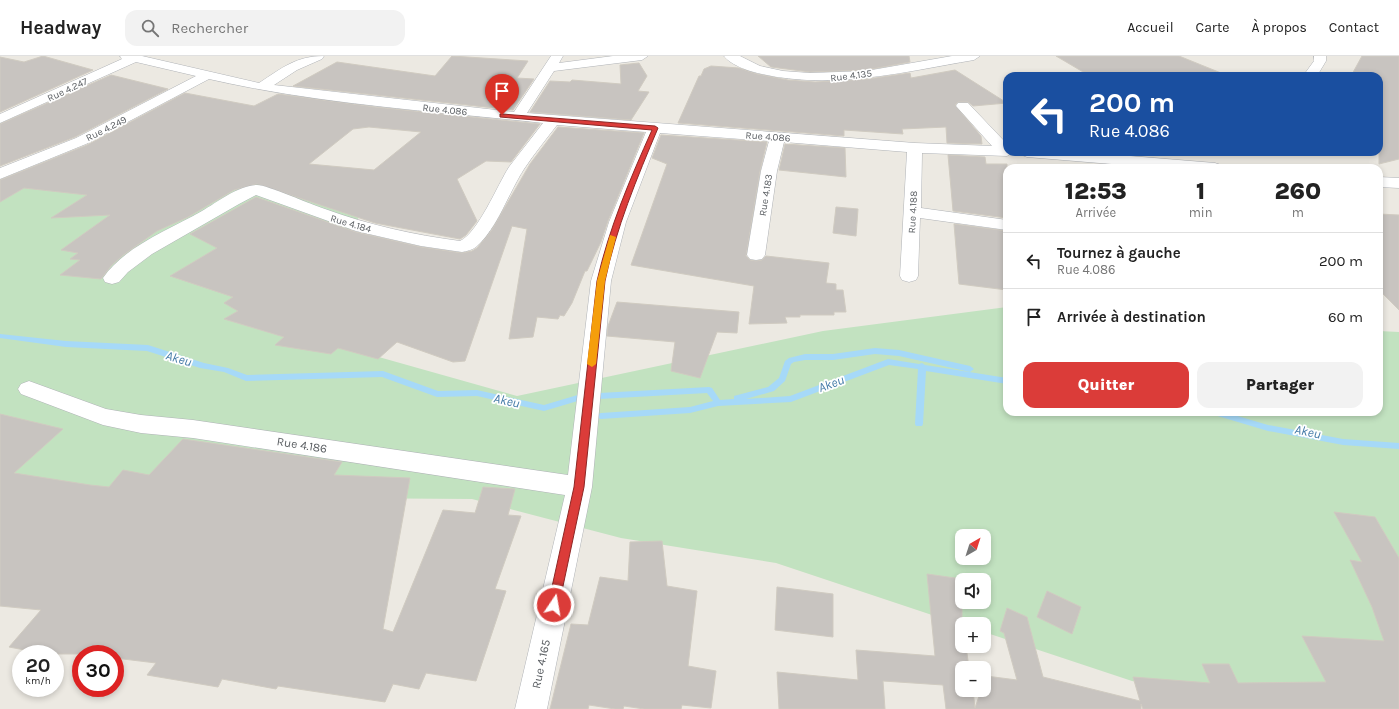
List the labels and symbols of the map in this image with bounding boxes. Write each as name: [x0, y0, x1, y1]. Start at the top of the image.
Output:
street label: Rue 4.135: [830, 67, 873, 85]
pin: [485, 74, 519, 115]
street label: Rue 4.247: [45, 75, 90, 104]
street label: Rue 4.086: [422, 102, 468, 118]
street label: Rue 4.249: [84, 113, 129, 144]
street label: Rue 4.086: [745, 129, 791, 145]
street label: Rue 4.183: [757, 173, 775, 217]
street label: Rue 4.188: [906, 190, 920, 234]
street label: Rue 4.184: [329, 212, 373, 236]
water label: Akeu: [164, 347, 194, 370]
water label: Akeu: [816, 372, 846, 395]
water label: Akeu: [492, 390, 521, 411]
water label: Akeu: [1293, 421, 1322, 442]
street label: Rue 4.186: [276, 434, 328, 456]
north arrow: [955, 529, 991, 565]
position arrow: [533, 584, 575, 626]
street label: Rue 4.165: [529, 638, 553, 690]
speed limit sign: 30: [72, 645, 124, 697]

